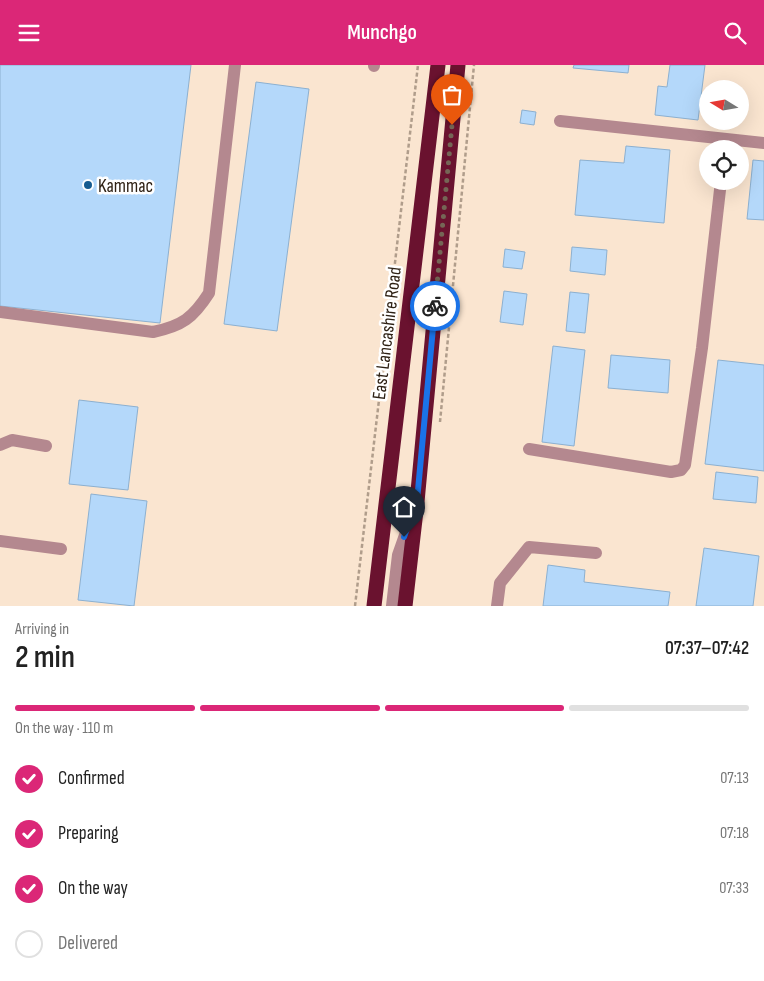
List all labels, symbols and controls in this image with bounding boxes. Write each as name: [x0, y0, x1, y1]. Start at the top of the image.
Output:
icon: menu: [15, 19, 43, 47]
text: Munchgo: [347, 19, 417, 46]
icon: search: [721, 19, 749, 47]
pin: [431, 74, 473, 125]
north arrow: [699, 80, 749, 130]
map controls: [699, 80, 749, 190]
icon: bag: [438, 81, 466, 109]
button: locate: [699, 140, 749, 190]
place label: Kammac: [98, 175, 153, 198]
marker: Kammac: [82, 179, 94, 191]
street label: East Lancashire Road: [368, 265, 407, 401]
courier: [410, 281, 460, 331]
icon: bike: [421, 292, 449, 320]
pin: [383, 486, 425, 537]
icon: home: [390, 493, 418, 521]
text: Arriving in: [15, 620, 69, 639]
text: 07:37–07:42: [665, 637, 749, 660]
text: 2 min: [15, 638, 75, 677]
text: On the way · 110 m: [15, 719, 113, 738]
icon: check: [15, 765, 43, 793]
text: Confirmed: [58, 767, 125, 790]
text: 07:13: [720, 769, 749, 788]
icon: check: [15, 820, 43, 848]
text: Preparing: [58, 822, 119, 845]
text: 07:18: [720, 824, 749, 843]
icon: check: [15, 875, 43, 903]
text: On the way: [58, 877, 128, 900]
text: 07:33: [719, 879, 749, 898]
text: Delivered: [58, 932, 118, 955]

